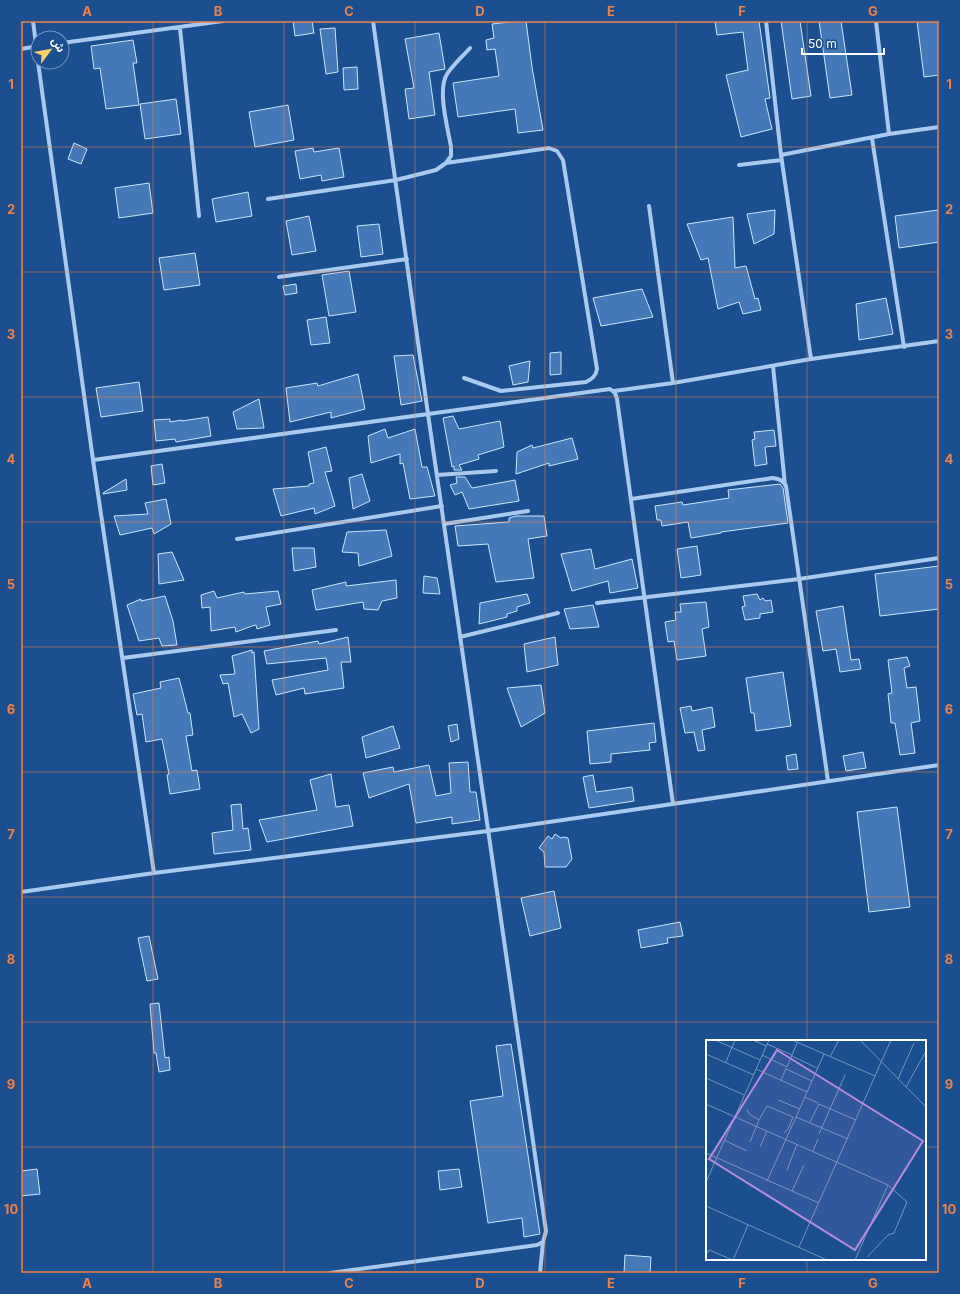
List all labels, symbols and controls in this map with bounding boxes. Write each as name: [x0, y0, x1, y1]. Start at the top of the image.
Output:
text: A: [82, 3, 92, 19]
text: B: [214, 3, 223, 19]
text: C: [344, 3, 354, 19]
text: D: [475, 3, 485, 19]
text: E: [607, 3, 615, 19]
text: F: [738, 3, 746, 19]
text: G: [868, 3, 878, 19]
north arrow: [30, 30, 70, 70]
scale bar: [802, 30, 884, 56]
text: ش: [49, 35, 68, 55]
text: 50 m: [808, 36, 837, 51]
text: 1: [8, 76, 14, 92]
text: 1: [946, 76, 952, 92]
text: 2: [7, 201, 15, 217]
text: 2: [945, 201, 953, 217]
text: 3: [7, 326, 15, 342]
text: 3: [945, 326, 953, 342]
text: 4: [7, 451, 16, 467]
text: 4: [945, 451, 954, 467]
text: 5: [7, 576, 15, 592]
text: 5: [945, 576, 953, 592]
text: 6: [7, 701, 15, 717]
text: 6: [945, 701, 953, 717]
text: 7: [7, 826, 15, 842]
text: 7: [945, 826, 953, 842]
text: 8: [7, 951, 15, 967]
text: 8: [945, 951, 953, 967]
inset map: [706, 1040, 926, 1260]
text: 9: [7, 1076, 15, 1092]
text: 9: [945, 1076, 953, 1092]
text: 10: [4, 1201, 18, 1217]
text: 10: [942, 1201, 956, 1217]
text: A: [82, 1275, 92, 1291]
text: B: [214, 1275, 223, 1291]
text: C: [344, 1275, 354, 1291]
text: D: [475, 1275, 485, 1291]
text: E: [607, 1275, 615, 1291]
text: F: [738, 1275, 746, 1291]
text: G: [868, 1275, 878, 1291]

